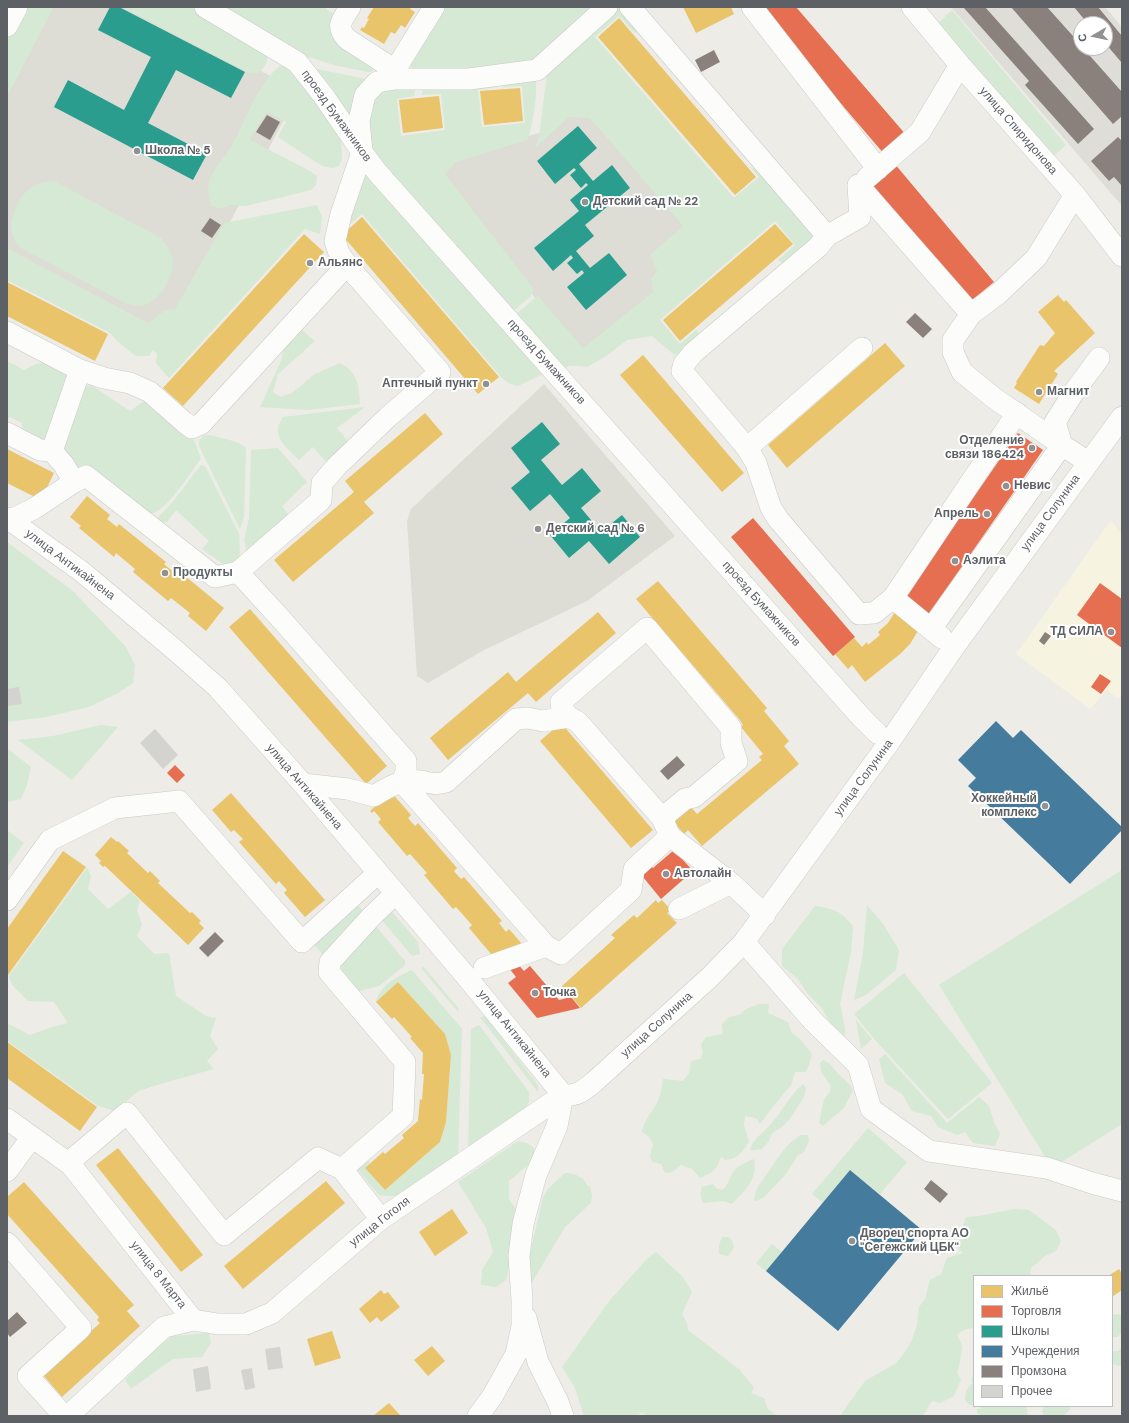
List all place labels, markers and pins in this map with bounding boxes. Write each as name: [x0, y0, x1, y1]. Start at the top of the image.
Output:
place label: Школа № 5: [145, 144, 211, 158]
marker: Школа № 5: [132, 146, 142, 156]
place label: Детский сад № 22: [593, 195, 698, 209]
marker: Детский сад № 22: [580, 197, 590, 207]
place label: Альянс: [318, 256, 363, 270]
marker: Альянс: [305, 258, 315, 268]
place label: Аптечный пункт: [382, 377, 478, 391]
marker: Аптечный пункт: [481, 379, 491, 389]
place label: Магнит: [1047, 385, 1089, 399]
marker: Магнит: [1034, 387, 1044, 397]
place label: Отделение связи 186424: [945, 434, 1024, 462]
marker: Отделение связи 186424: [1027, 443, 1037, 453]
place label: Невис: [1014, 479, 1051, 493]
marker: Невис: [1001, 481, 1011, 491]
place label: Апрель: [934, 507, 979, 521]
marker: Апрель: [982, 509, 992, 519]
place label: Детский сад № 6: [546, 522, 645, 536]
marker: Детский сад № 6: [533, 524, 543, 534]
place label: Аэлита: [963, 554, 1006, 568]
marker: Аэлита: [950, 556, 960, 566]
place label: Продукты: [173, 566, 233, 580]
marker: Продукты: [160, 568, 170, 578]
place label: ТД СИЛА: [1050, 625, 1103, 639]
marker: ТД СИЛА: [1106, 627, 1116, 637]
place label: Хоккейный комплекс: [971, 792, 1037, 820]
marker: Хоккейный комплекс: [1040, 801, 1050, 811]
place label: Автолайн: [674, 867, 732, 881]
marker: Автолайн: [661, 869, 671, 879]
place label: Точка: [543, 986, 576, 1000]
marker: Точка: [530, 988, 540, 998]
place label: Дворец спорта АО "Сегежский ЦБК": [860, 1227, 969, 1255]
marker: Дворец спорта АО "Сегежский ЦБК": [847, 1236, 857, 1246]

